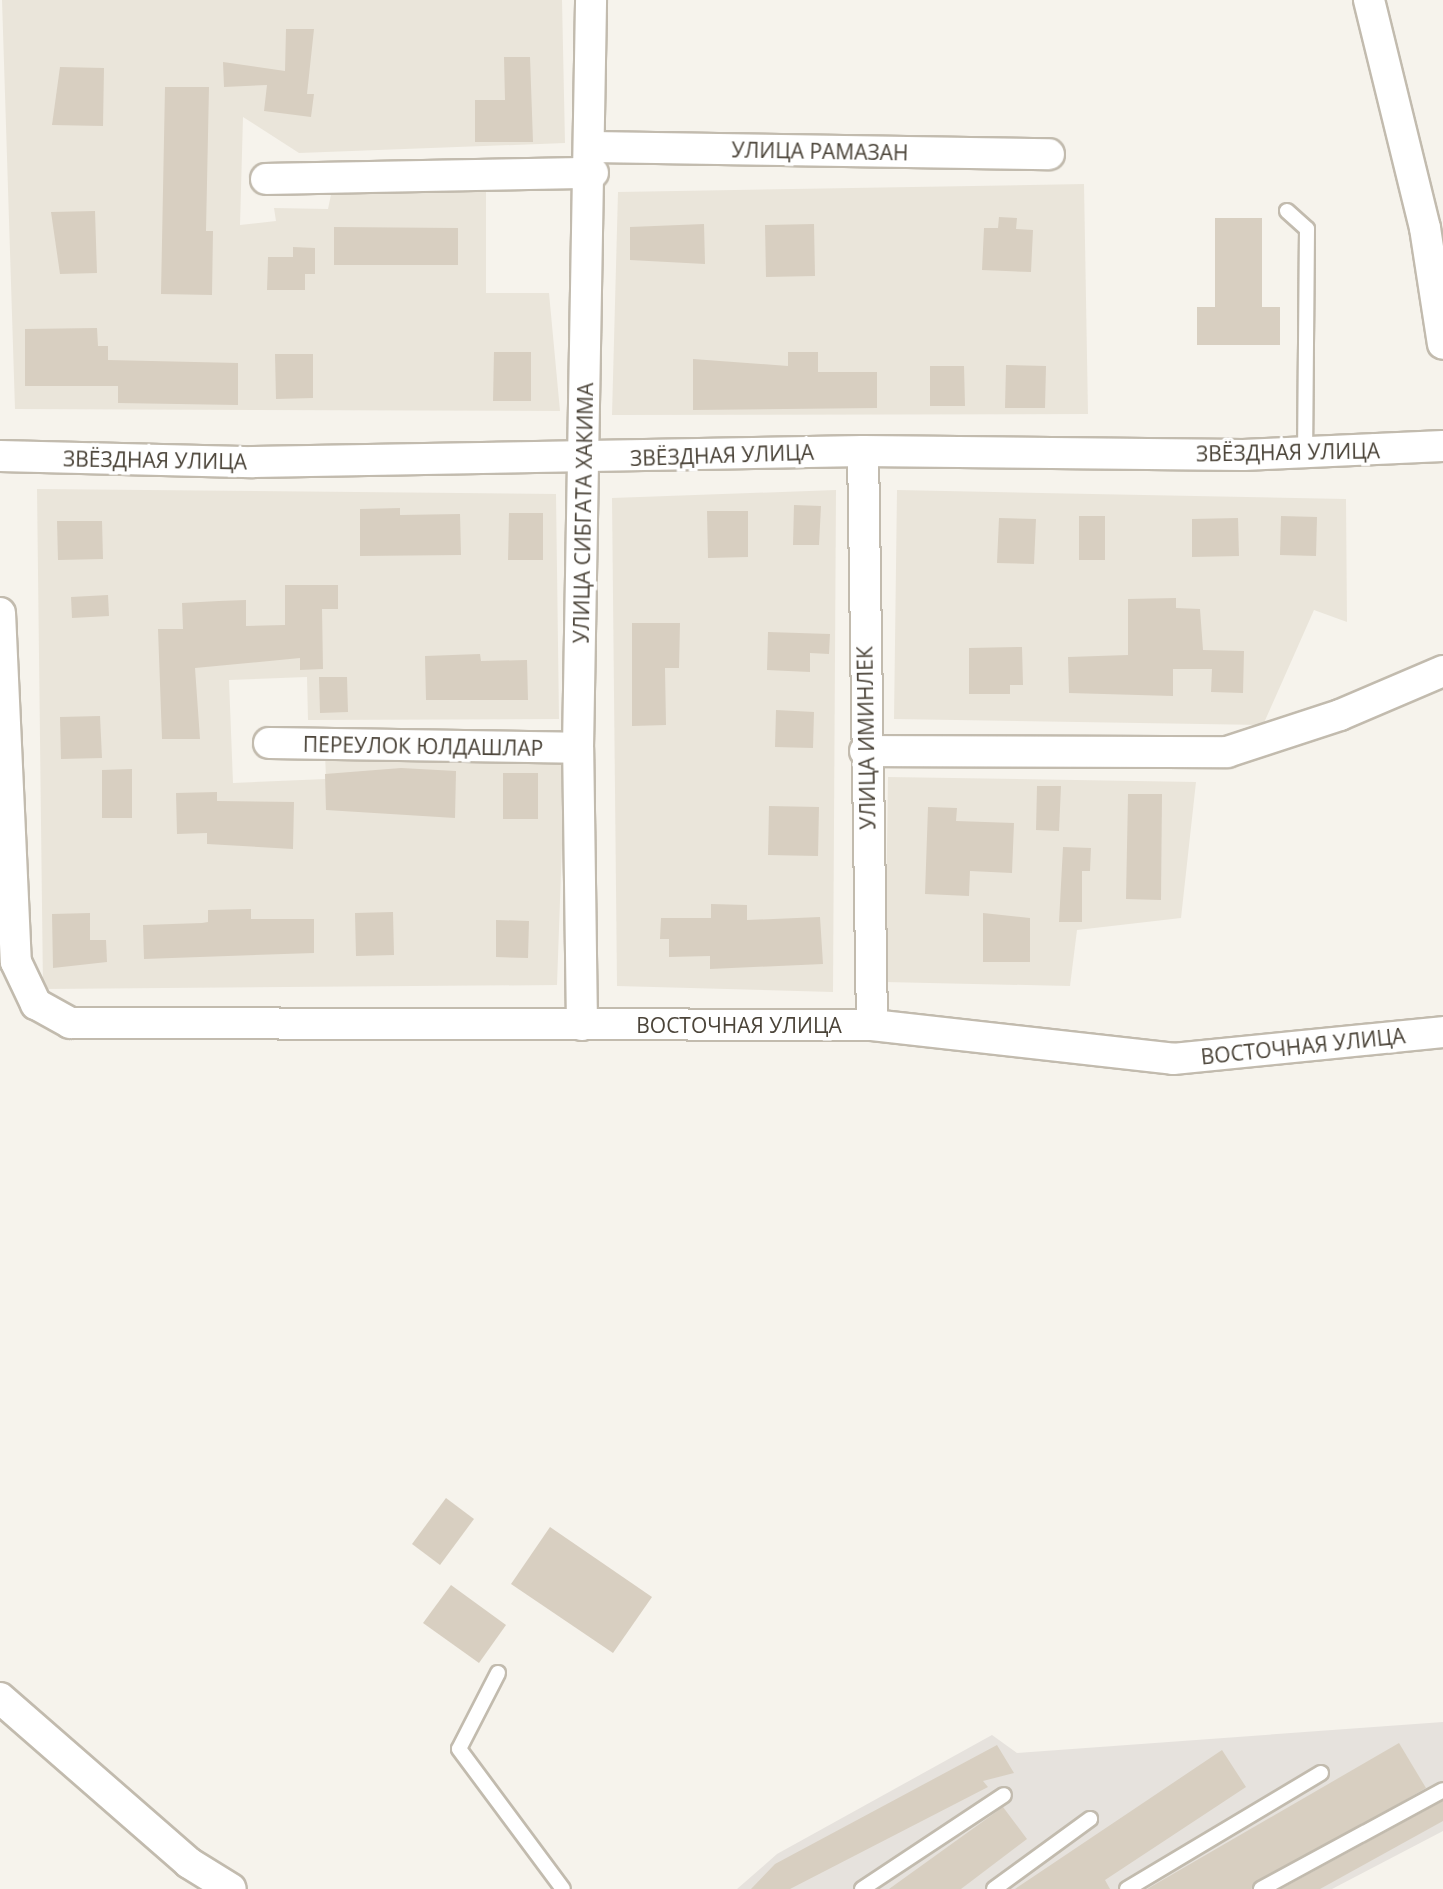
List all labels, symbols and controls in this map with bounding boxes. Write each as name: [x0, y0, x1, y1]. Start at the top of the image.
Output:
street label: УЛИЦА РАМАЗАН: [731, 137, 909, 165]
street label: УЛИЦА СИБГАТА ХАКИМА: [568, 382, 598, 644]
street label: ЗВЁЗДНАЯ УЛИЦА: [1196, 438, 1380, 466]
street label: ЗВЁЗДНАЯ УЛИЦА: [630, 439, 814, 471]
street label: ЗВЁЗДНАЯ УЛИЦА: [63, 446, 247, 474]
street label: УЛИЦА ИМИНЛЕК: [852, 646, 880, 830]
street label: ПЕРЕУЛОК ЮЛДАШЛАР: [303, 731, 543, 761]
street label: ВОСТОЧНАЯ УЛИЦА: [636, 1012, 842, 1038]
street label: ВОСТОЧНАЯ УЛИЦА: [1199, 1023, 1407, 1069]

